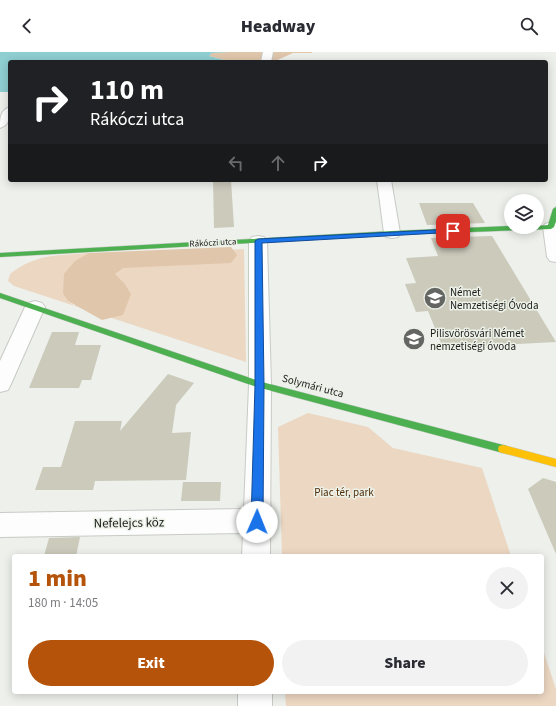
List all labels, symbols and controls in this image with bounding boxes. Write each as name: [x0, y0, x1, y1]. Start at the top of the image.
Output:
text: Headway: [241, 14, 315, 39]
icon: back: [16, 15, 38, 37]
icon: search: [518, 15, 540, 37]
text: 110 m: [90, 70, 164, 110]
icon: right: [24, 76, 76, 128]
text: Rákóczi utca: [90, 107, 184, 132]
icon: left: [225, 152, 247, 174]
icon: ahead: [267, 152, 289, 174]
icon: right: [309, 152, 331, 174]
map controls: [504, 194, 544, 234]
button: layers: [504, 194, 544, 234]
pin: [436, 214, 470, 248]
icon: arrive: [442, 220, 464, 242]
street label: Rákóczi utca: [189, 235, 237, 251]
school or university icon: Német Nemzetiségi Óvoda: [422, 285, 448, 311]
place label: Német Nemzetiségi Óvoda: [450, 285, 538, 313]
school or university icon: Pilisvörösvári Német nemzetiségi óvoda: [401, 326, 427, 352]
place label: Pilisvörösvári Német nemzetiségi óvoda: [430, 326, 525, 354]
street label: Solymári utca: [281, 371, 345, 401]
park label: Piac tér, park: [314, 485, 374, 500]
position arrow: [236, 501, 278, 543]
street label: Nefelejcs köz: [94, 513, 165, 533]
text: 1 min: [28, 561, 87, 596]
button: close: [486, 567, 528, 609]
text: 180 m · 14:05: [28, 594, 98, 612]
button: Exit: [28, 640, 274, 686]
button: Share: [282, 640, 528, 686]

